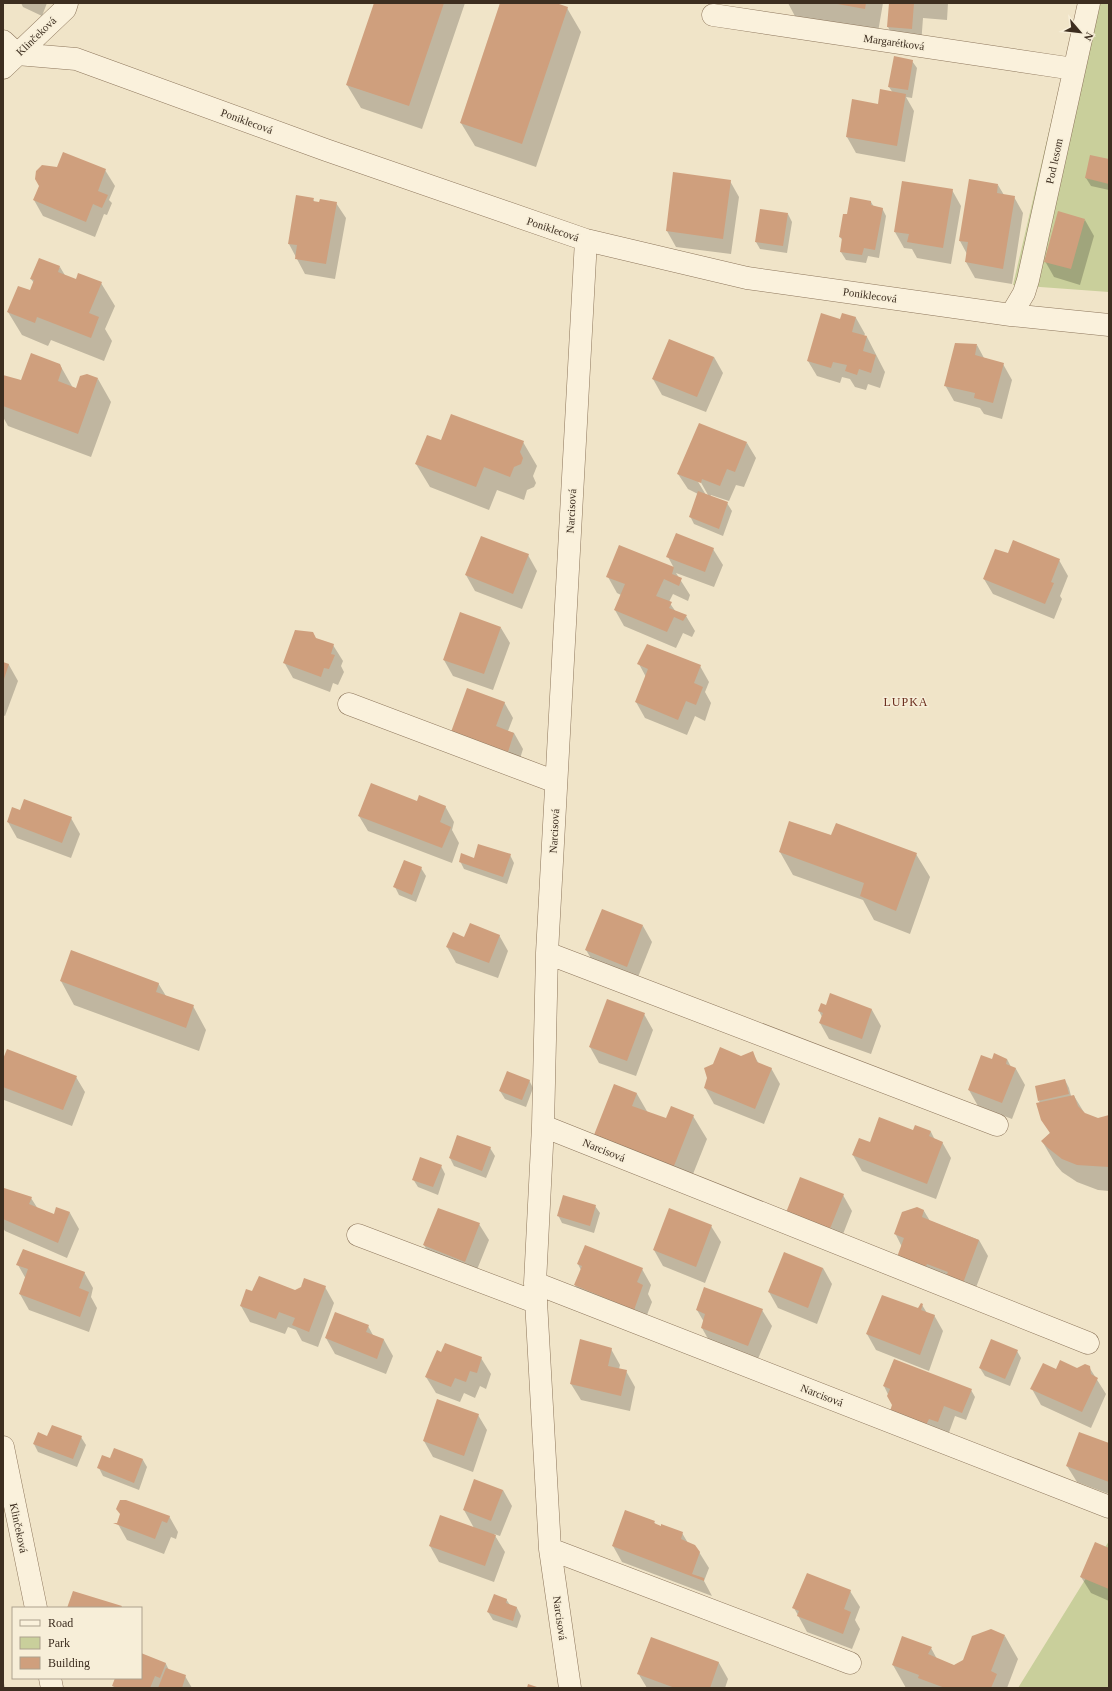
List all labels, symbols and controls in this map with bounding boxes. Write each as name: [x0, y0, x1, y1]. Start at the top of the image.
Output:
north arrow: [1060, 12, 1100, 52]
street label: Klinčeková: [14, 14, 58, 58]
text: N: [1082, 30, 1096, 43]
street label: Margarétková: [863, 32, 925, 52]
street label: Poniklecová: [219, 106, 275, 136]
street label: Pod lesom: [1043, 137, 1065, 185]
street label: Poniklecová: [525, 214, 581, 244]
street label: Poniklecová: [842, 285, 898, 305]
street label: Narcisová: [564, 488, 578, 534]
district label: LUPKA: [883, 695, 929, 709]
street label: Narcisová: [547, 808, 561, 854]
street label: Narcisová: [581, 1136, 627, 1164]
street label: Narcisová: [799, 1381, 845, 1409]
street label: Klinčeková: [8, 1502, 30, 1554]
street label: Narcisová: [551, 1595, 569, 1641]
legend: [12, 1607, 142, 1679]
text: Road: [48, 1616, 73, 1630]
text: Park: [48, 1636, 70, 1650]
text: Building: [48, 1656, 90, 1670]

